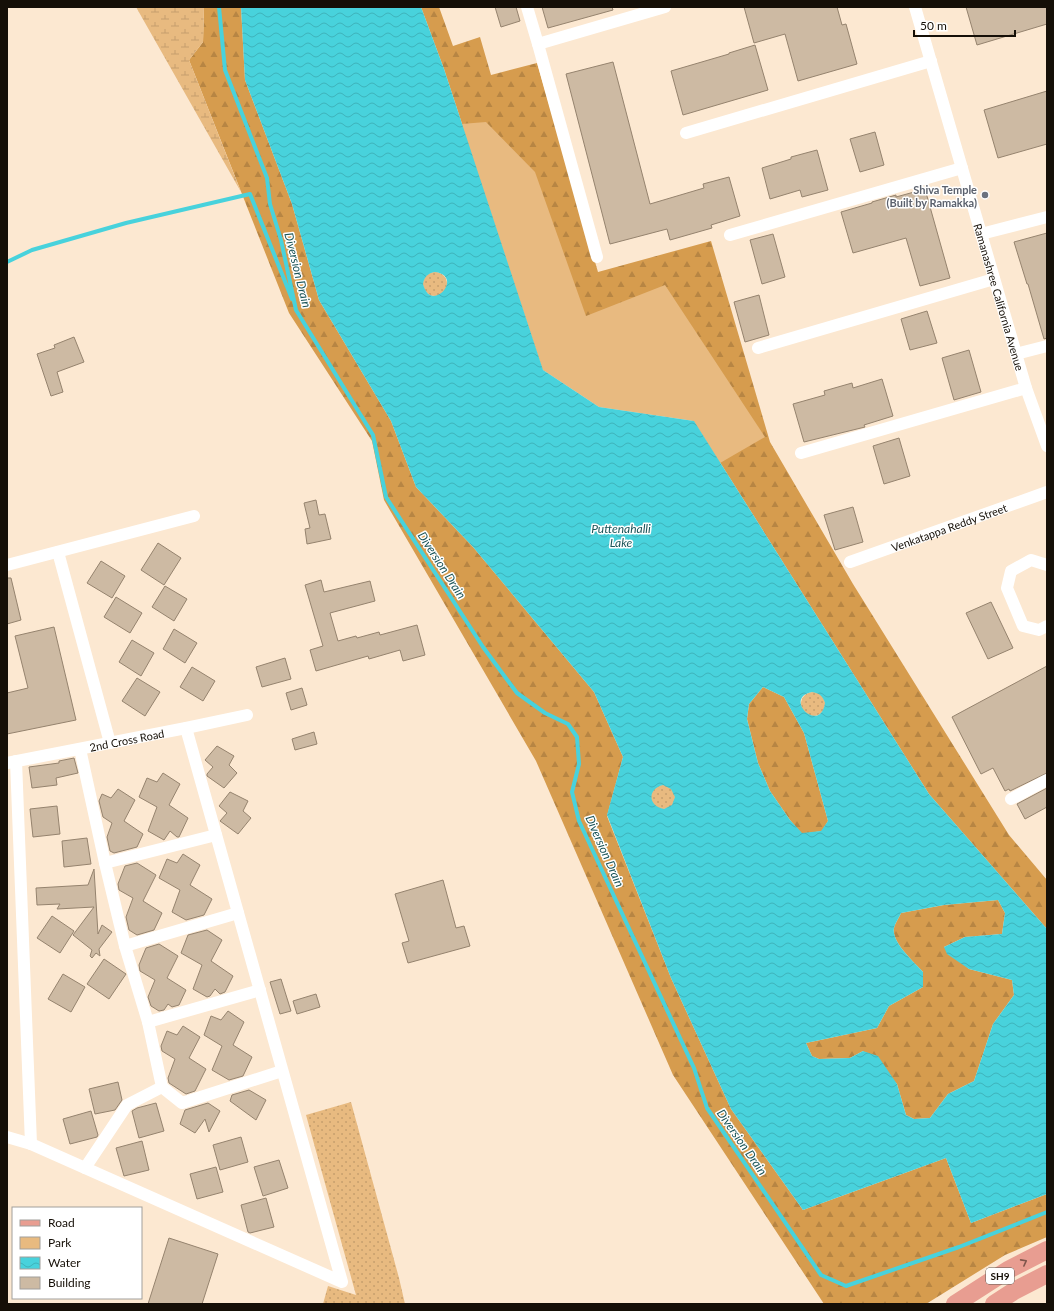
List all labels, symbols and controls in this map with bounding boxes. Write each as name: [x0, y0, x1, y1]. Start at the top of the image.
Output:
scale bar: [914, 12, 1015, 38]
text: 50 m: [920, 18, 947, 33]
place label: Shiva Temple (Built by Ramakka): [887, 183, 977, 209]
marker: Shiva Temple (Built by Ramakka): [980, 190, 990, 200]
street label: Ramanashree California Avenue: [972, 222, 1027, 372]
water label: Diversion Drain: [281, 231, 315, 309]
street label: Venkatappa Reddy Street: [889, 500, 1008, 553]
water label: Puttenahalli Lake: [591, 521, 651, 550]
water label: Diversion Drain: [415, 529, 469, 601]
street label: 2nd Cross Road: [88, 726, 165, 753]
water label: Diversion Drain: [582, 813, 628, 889]
water label: Diversion Drain: [714, 1106, 770, 1178]
legend: [12, 1207, 142, 1299]
text: Road: [48, 1215, 75, 1230]
text: Park: [48, 1235, 72, 1250]
text: Water: [48, 1255, 81, 1270]
one-way arrow: [1020, 1259, 1027, 1267]
road number: SH9: [986, 1268, 1014, 1284]
text: Building: [48, 1275, 91, 1290]

